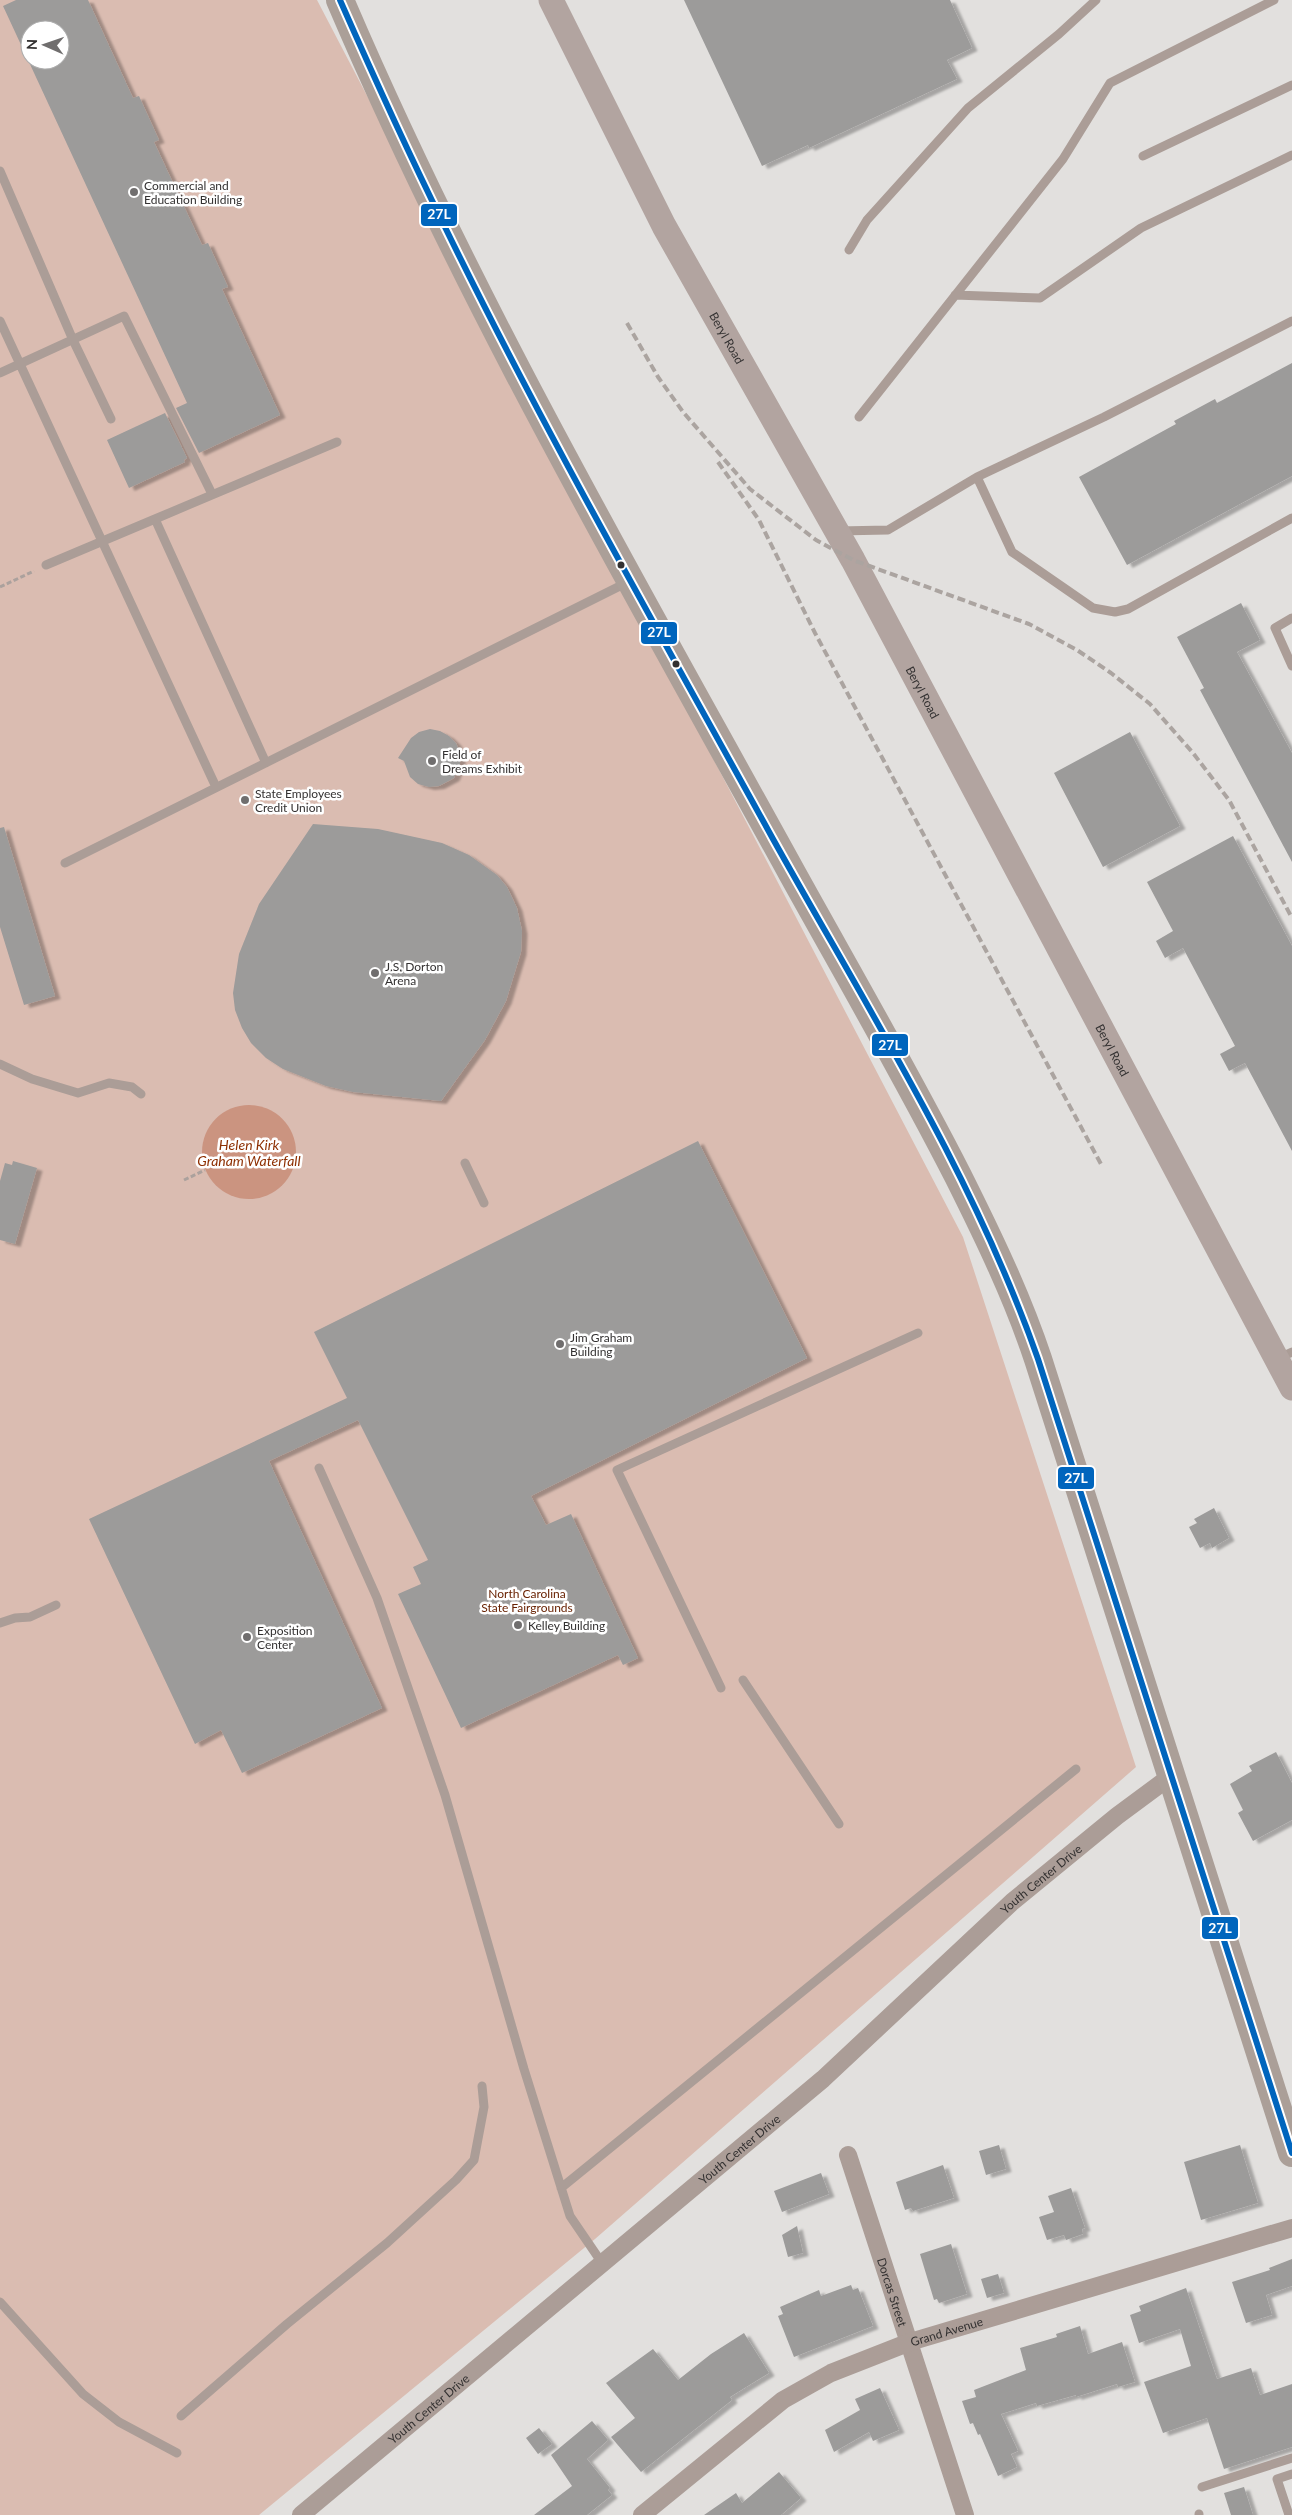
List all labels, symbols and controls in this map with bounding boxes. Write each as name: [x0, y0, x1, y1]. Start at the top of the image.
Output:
north arrow: [20, 20, 70, 70]
text: N: [23, 39, 40, 50]
place label: Commercial and Education Building: [144, 178, 242, 207]
marker: Commercial and Education Building: [128, 186, 140, 198]
line badge: 27L: [420, 203, 458, 227]
text: 27L: [427, 205, 451, 222]
street label: Beryl Road: [707, 309, 748, 366]
unlabelled marker: [616, 560, 626, 570]
line badge: 27L: [640, 621, 678, 645]
text: 27L: [647, 623, 671, 640]
unlabelled marker: [671, 659, 681, 669]
street label: Beryl Road: [903, 663, 943, 721]
place label: Field of Dreams Exhibit: [442, 747, 523, 776]
marker: Field of Dreams Exhibit: [426, 755, 438, 767]
place label: State Employees Credit Union: [255, 786, 342, 815]
marker: State Employees Credit Union: [239, 794, 251, 806]
place label: J.S. Dorton Arena: [385, 959, 443, 988]
marker: J.S. Dorton Arena: [369, 967, 381, 979]
street label: Beryl Road: [1093, 1021, 1133, 1079]
line badge: 27L: [871, 1033, 909, 1057]
text: 27L: [878, 1036, 902, 1053]
water label: Helen Kirk Graham Waterfall: [197, 1136, 301, 1169]
place label: Jim Graham Building: [570, 1330, 632, 1359]
marker: Jim Graham Building: [554, 1338, 566, 1350]
line badge: 27L: [1057, 1466, 1095, 1490]
text: 27L: [1064, 1469, 1088, 1486]
park label: North Carolina State Fairgrounds: [481, 1586, 573, 1615]
place label: Kelley Building: [528, 1618, 605, 1633]
marker: Kelley Building: [512, 1619, 524, 1631]
place label: Exposition Center: [257, 1623, 312, 1652]
marker: Exposition Center: [241, 1631, 253, 1643]
street label: Youth Center Drive: [997, 1841, 1084, 1917]
line badge: 27L: [1201, 1916, 1239, 1940]
text: 27L: [1208, 1919, 1232, 1936]
street label: Youth Center Drive: [696, 2111, 783, 2187]
street label: Dorcas Street: [874, 2256, 911, 2329]
street label: Grand Avenue: [909, 2313, 985, 2349]
street label: Youth Center Drive: [385, 2370, 472, 2447]

